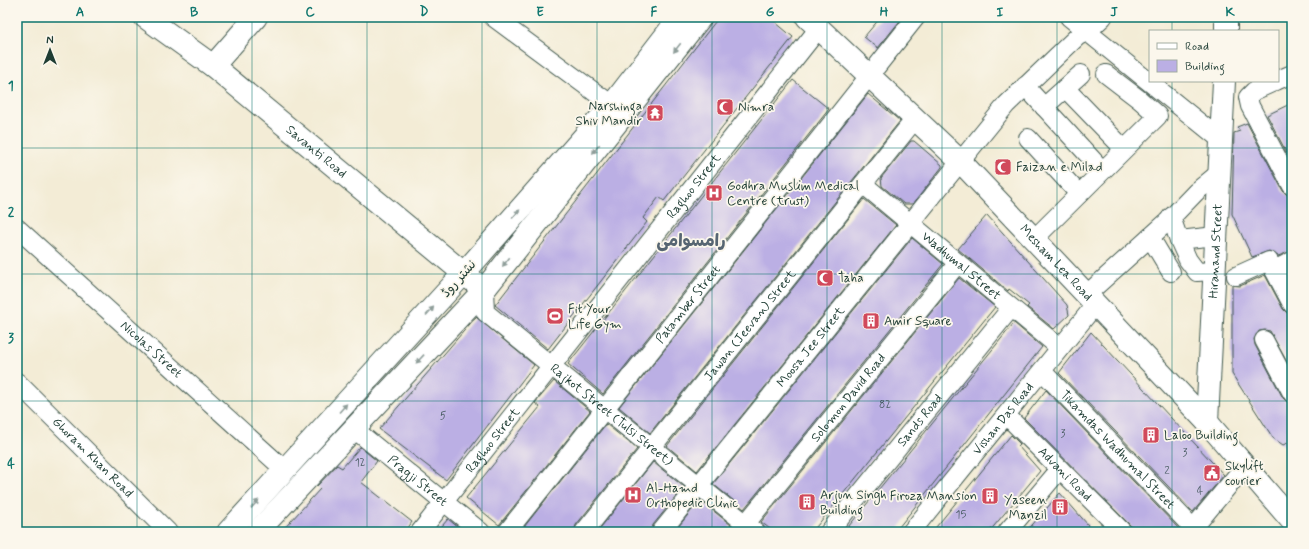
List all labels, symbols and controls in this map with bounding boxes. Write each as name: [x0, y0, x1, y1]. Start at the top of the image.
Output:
text: A: [76, 4, 84, 21]
text: B: [190, 4, 199, 21]
text: C: [305, 4, 315, 21]
text: D: [420, 4, 429, 21]
text: E: [536, 4, 544, 21]
text: F: [651, 4, 658, 21]
text: G: [766, 4, 775, 21]
text: H: [880, 4, 889, 21]
text: I: [997, 4, 1004, 21]
text: J: [1110, 4, 1118, 21]
text: K: [1225, 4, 1235, 21]
north arrow: [30, 30, 70, 70]
legend: [1149, 30, 1279, 82]
text: N: [46, 34, 54, 48]
text: Road: [1185, 39, 1209, 55]
one-way arrow: [673, 42, 681, 53]
text: Building: [1185, 59, 1225, 76]
text: 1: [8, 78, 14, 95]
mosque icon: Nimra: [715, 97, 735, 117]
place label: Narshinga Shiv Mandir: [576, 98, 643, 130]
place label: Nimra: [738, 99, 774, 116]
temple icon: Narshinga Shiv Mandir: [645, 103, 665, 123]
street label: Savanti Road: [282, 121, 351, 182]
one-way arrow: [592, 144, 600, 155]
street label: Raghoo Street: [663, 150, 725, 222]
mosque icon: Faizan e Milad: [993, 157, 1013, 177]
place label: Faizan e Milad: [1016, 159, 1103, 176]
place label: Godhra Muslim Medical Centre (trust): [727, 178, 859, 210]
hospital icon: Godhra Muslim Medical Centre (trust): [704, 183, 724, 203]
street label: Hiranand Street: [1205, 203, 1226, 299]
text: 2: [8, 204, 15, 221]
one-way arrow: [512, 209, 521, 219]
street label: Mesham Lea Road: [1016, 221, 1096, 305]
street label: Wadhumal Street: [918, 228, 1005, 304]
district label: رامسوامی: [656, 230, 726, 252]
street label: نشتر روڈ: [438, 257, 480, 301]
one-way arrow: [502, 257, 511, 267]
street label: Patamber Street: [652, 261, 724, 347]
street label: Jawan (Jeevan) Street: [700, 266, 800, 384]
mosque icon: Taha: [815, 268, 835, 288]
place label: Taha: [838, 270, 864, 287]
place label: Fit Your Life Gym: [568, 301, 622, 333]
street label: Moosa Jee Street: [773, 303, 849, 391]
one-way arrow: [425, 306, 435, 316]
sports icon: Fit Your Life Gym: [545, 306, 565, 326]
building icon: Amir Square: [861, 311, 881, 331]
place label: Amir Square: [884, 313, 952, 330]
street label: Nicolas Street: [117, 317, 186, 382]
text: 3: [8, 330, 14, 347]
street label: Solomon David Road: [807, 350, 889, 446]
one-way arrow: [415, 354, 424, 364]
street label: Rajkot Street (Tulsi Street): [547, 360, 677, 470]
street label: Vishan Das Road: [968, 379, 1037, 458]
street label: Tikamdas Wadhumal Street: [1056, 387, 1179, 513]
street label: Sands Road: [893, 390, 946, 450]
house number: 82: [879, 398, 891, 412]
one-way arrow: [338, 403, 347, 412]
street label: Raghoo Street: [462, 404, 524, 476]
house number: 5: [440, 409, 447, 423]
street label: Ghoram Khan Road: [49, 413, 137, 501]
building icon: Laloo Building: [1141, 425, 1161, 445]
house number: 3: [1061, 427, 1066, 441]
place label: Laloo Building: [1164, 427, 1238, 446]
street label: Advani Road: [1034, 443, 1096, 505]
house number: 3: [1183, 446, 1188, 460]
street label: Pragji Street: [384, 451, 451, 510]
text: 4: [7, 456, 15, 473]
house number: 12: [355, 456, 366, 470]
place label: Skylift courier: [1225, 458, 1264, 490]
public building icon: Skylift courier: [1202, 463, 1222, 483]
house number: 2: [1164, 464, 1170, 478]
place label: Al-Hamd Orthopedic Clinic: [646, 480, 738, 512]
house number: 4: [1197, 484, 1204, 498]
hospital icon: Al-Hamd Orthopedic Clinic: [623, 485, 643, 505]
building icon: Firoza Mansion: [980, 486, 1000, 506]
place label: Arjun Singh Building: [820, 487, 887, 521]
place label: Firoza Mansion: [890, 488, 977, 505]
building icon: Arjun Singh Building: [797, 492, 817, 512]
place label: Yaseen Manzil: [1004, 492, 1047, 524]
building icon: Yaseen Manzil: [1050, 497, 1070, 517]
one-way arrow: [250, 499, 259, 508]
house number: 15: [956, 508, 967, 522]

